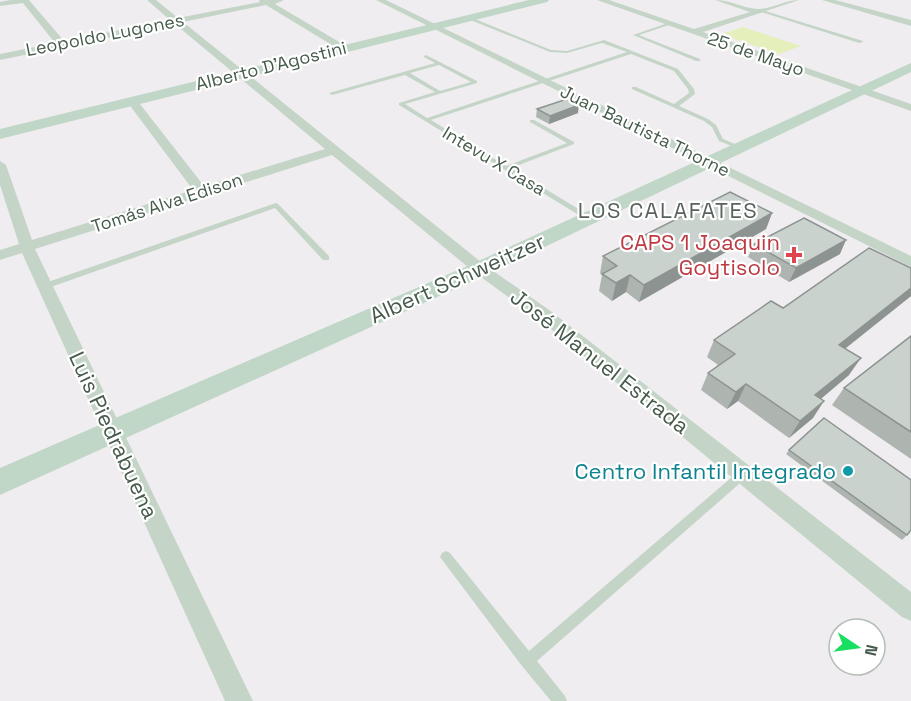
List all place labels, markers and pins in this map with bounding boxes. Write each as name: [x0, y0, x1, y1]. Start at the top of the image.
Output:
place label: CAPS 1 Joaquin Goytisolo: [620, 228, 780, 281]
marker: CAPS 1 Joaquin Goytisolo: [785, 246, 803, 264]
place label: Centro Infantil Integrado: [575, 457, 836, 485]
marker: Centro Infantil Integrado: [841, 464, 855, 478]

